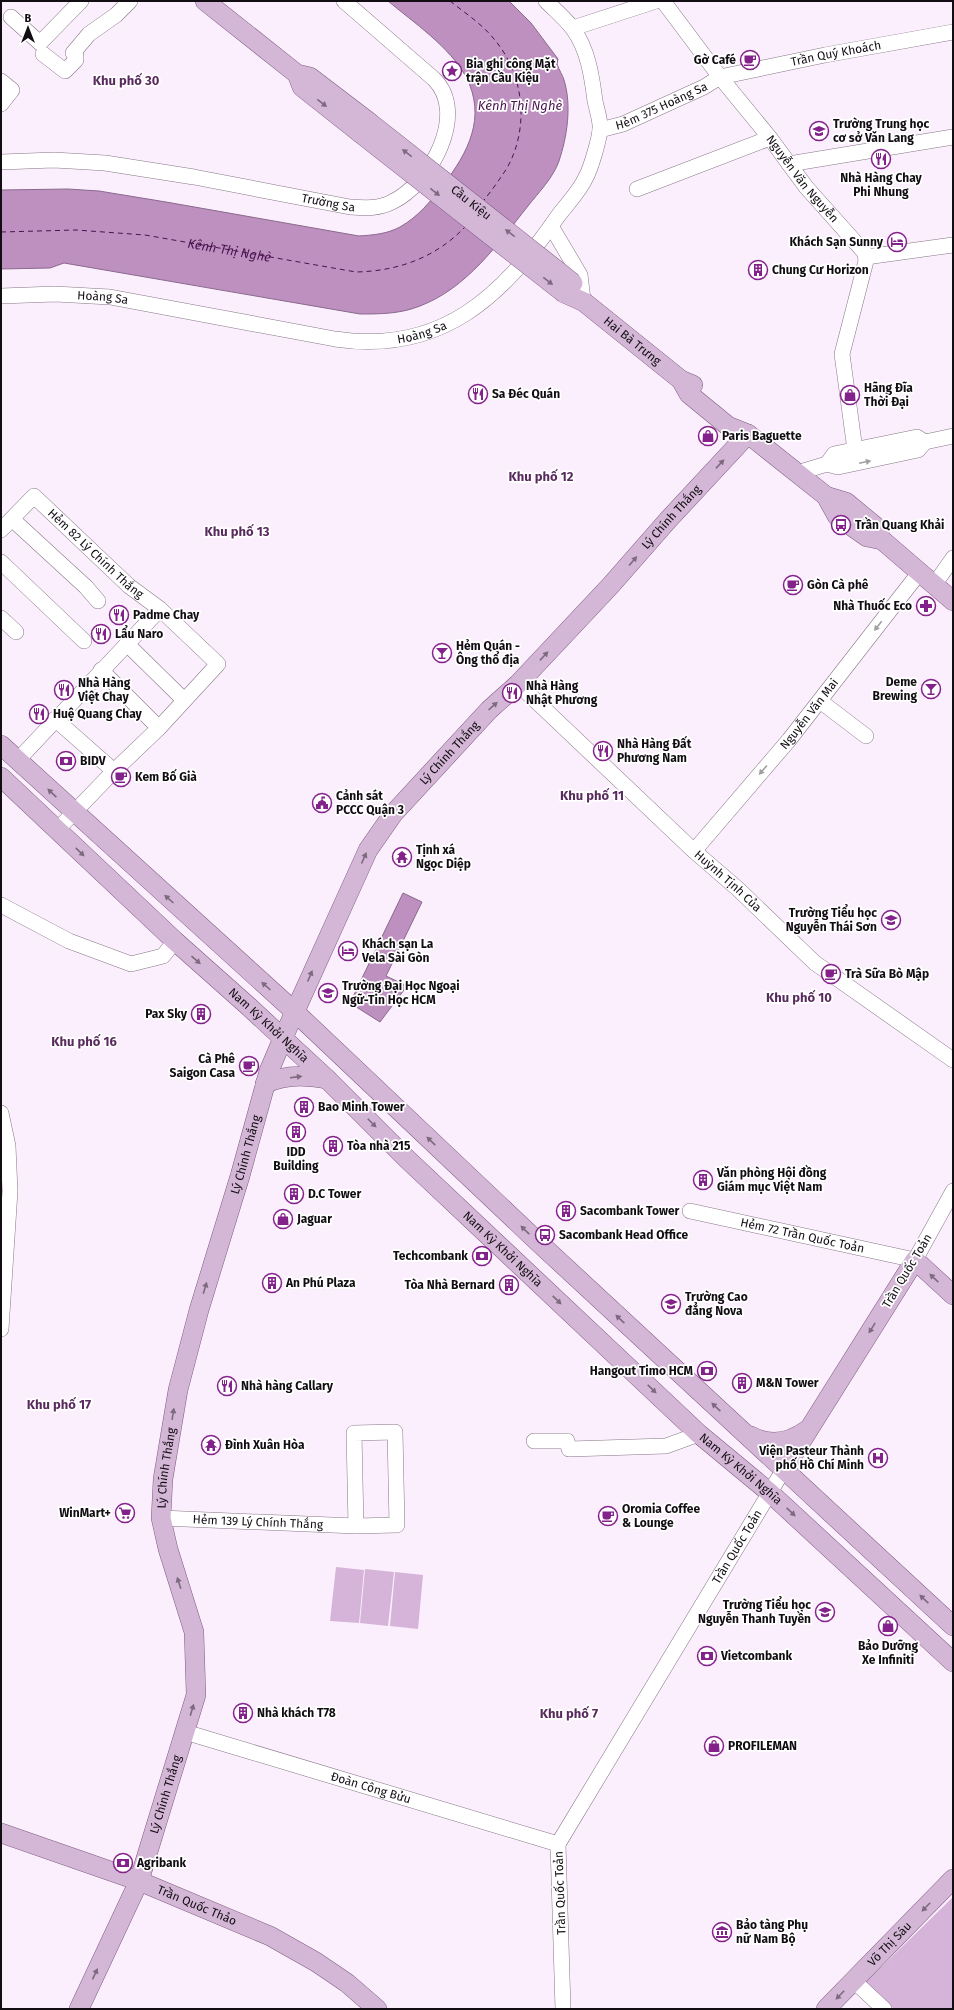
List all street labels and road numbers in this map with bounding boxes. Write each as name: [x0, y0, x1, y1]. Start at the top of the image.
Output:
street label: Trần Quý Khoách: [790, 38, 882, 69]
street label: Hẻm 375 Hoàng Sa: [614, 79, 710, 133]
street label: Nguyễn Văn Nguyễn: [763, 132, 841, 225]
street label: Cầu Kiệu: [448, 182, 494, 223]
street label: Trường Sa: [300, 191, 355, 214]
street label: Hoàng Sa: [77, 288, 129, 307]
street label: Hai Bà Trưng: [601, 314, 664, 369]
street label: Hoàng Sa: [396, 318, 449, 347]
street label: Lý Chính Thắng: [639, 482, 704, 552]
street label: Hẻm 82 Lý Chính Thắng: [45, 506, 147, 602]
street label: Nguyễn Văn Mai: [777, 676, 841, 752]
street label: Lý Chính Thắng: [417, 718, 483, 788]
street label: Huỳnh Tịnh Của: [691, 847, 764, 915]
street label: Nam Kỳ Khởi Nghĩa: [226, 985, 311, 1065]
street label: Lý Chính Thắng: [228, 1113, 264, 1196]
street label: Nam Kỳ Khởi Nghĩa: [460, 1209, 545, 1290]
street label: Hẻm 72 Trần Quốc Toản: [739, 1215, 866, 1256]
street label: Trần Quốc Toản: [879, 1231, 935, 1311]
street label: Lý Chính Thắng: [154, 1426, 179, 1509]
street label: Nam Kỳ Khởi Nghĩa: [697, 1430, 785, 1507]
street label: Trần Quốc Toản: [709, 1507, 765, 1586]
street label: Hẻm 139 Lý Chính Thắng: [192, 1512, 324, 1532]
street label: Lý Chính Thắng: [147, 1753, 184, 1835]
street label: Đoàn Công Bửu: [329, 1769, 413, 1806]
street label: Trần Quốc Toản: [551, 1851, 568, 1935]
street label: Trần Quốc Thảo: [155, 1882, 239, 1928]
street label: Võ Thị Sáu: [865, 1919, 914, 1969]

